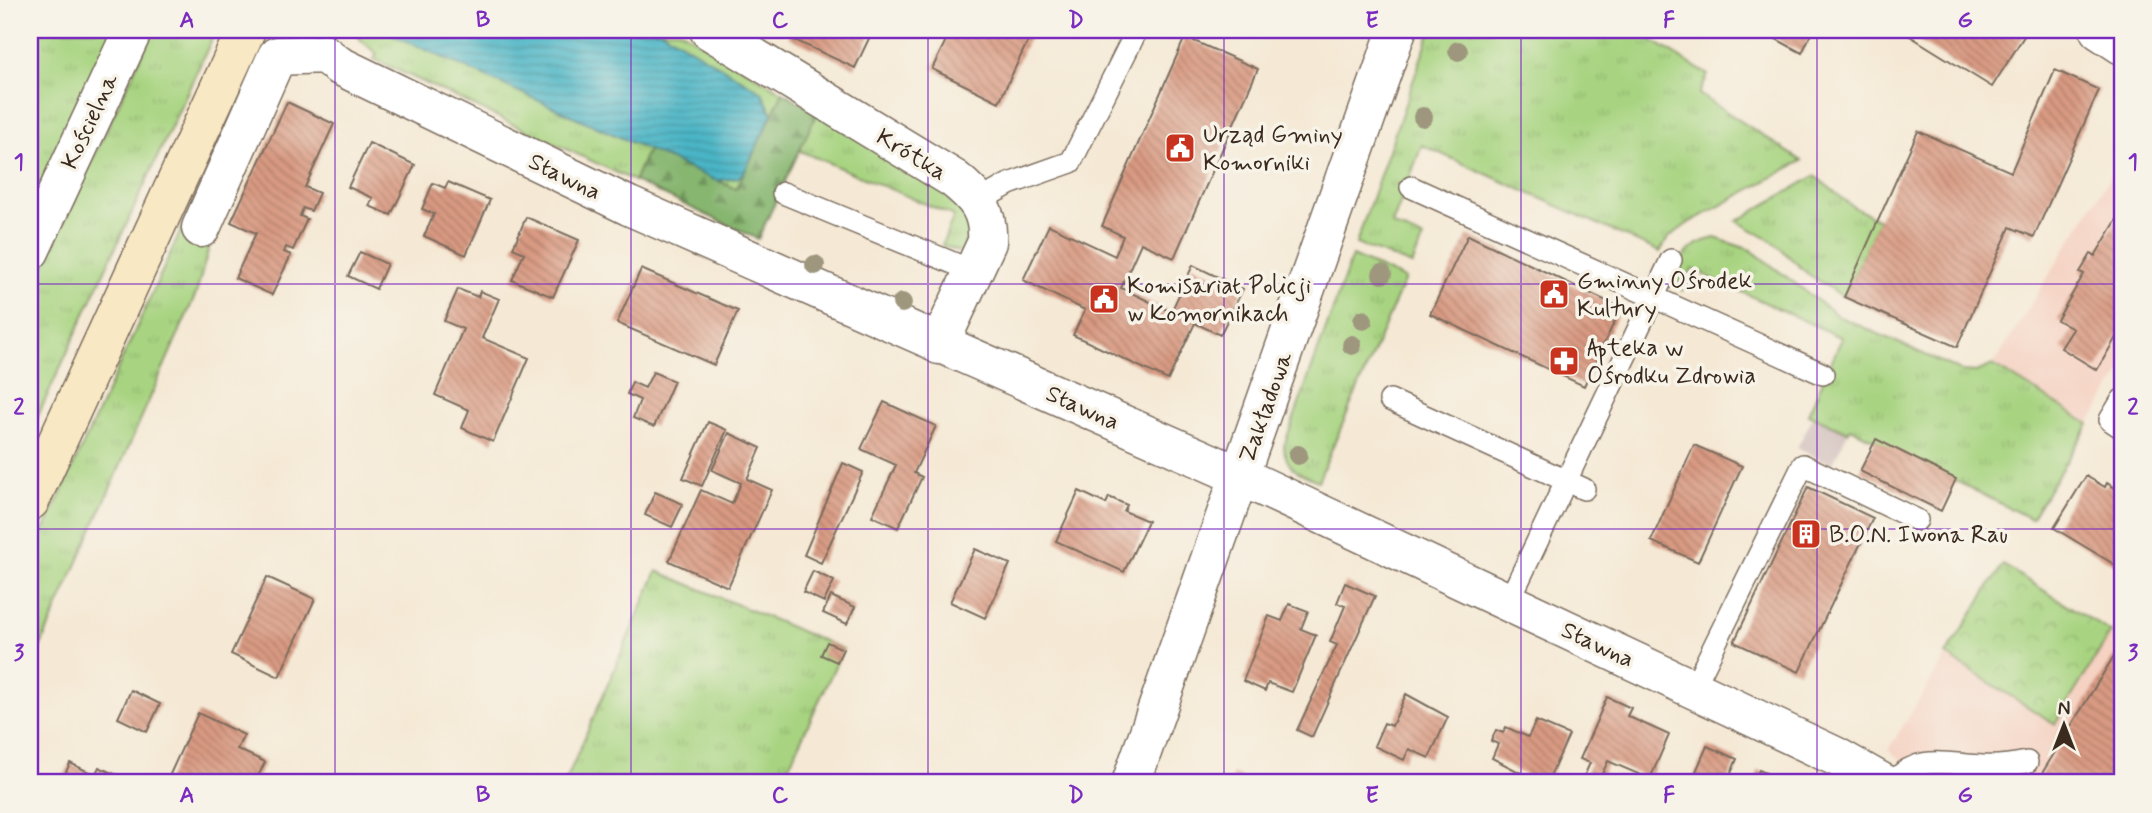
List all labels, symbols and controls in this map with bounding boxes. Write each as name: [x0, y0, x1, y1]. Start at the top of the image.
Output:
text: A: [179, 6, 195, 36]
text: B: [476, 6, 491, 36]
text: C: [772, 6, 789, 36]
text: D: [1068, 6, 1084, 36]
text: E: [1365, 6, 1379, 36]
text: F: [1663, 6, 1675, 36]
text: G: [1957, 6, 1973, 36]
street label: Kościelna: [55, 68, 126, 174]
place label: Urząd Gminy Komorniki: [1203, 120, 1343, 179]
street label: Krótka: [870, 122, 952, 188]
public building icon: Urząd Gminy Komorniki: [1163, 131, 1197, 165]
street label: Stawna: [523, 147, 606, 208]
text: 1: [14, 148, 24, 178]
text: 1: [2128, 148, 2138, 178]
place label: Gminny Ośrodek Kultury: [1577, 266, 1752, 325]
place label: Komisariat Policji w Komornikach: [1127, 271, 1311, 330]
public building icon: Gminny Ośrodek Kultury: [1537, 277, 1571, 311]
public building icon: Komisariat Policji w Komornikach: [1087, 282, 1121, 316]
place label: Apteka w Ośrodku Zdrowia: [1587, 333, 1756, 392]
pharmacy icon: Apteka w Ośrodku Zdrowia: [1547, 344, 1581, 378]
street label: Zakładowa: [1232, 347, 1301, 467]
street label: Stawna: [1041, 379, 1124, 438]
text: 2: [13, 393, 25, 423]
text: 2: [2127, 393, 2139, 423]
building icon: B.O.N. Iwona Rau: [1789, 517, 1823, 551]
place label: B.O.N. Iwona Rau: [1829, 520, 2008, 551]
street label: Stawna: [1556, 615, 1639, 676]
text: 3: [14, 639, 25, 669]
text: 3: [2128, 639, 2139, 669]
north arrow: [2030, 690, 2100, 760]
text: N: [2058, 697, 2070, 722]
text: A: [179, 781, 195, 811]
text: B: [476, 781, 491, 811]
text: C: [772, 781, 789, 811]
text: D: [1068, 781, 1084, 811]
text: E: [1365, 781, 1379, 811]
text: F: [1663, 781, 1675, 811]
text: G: [1957, 781, 1973, 811]

